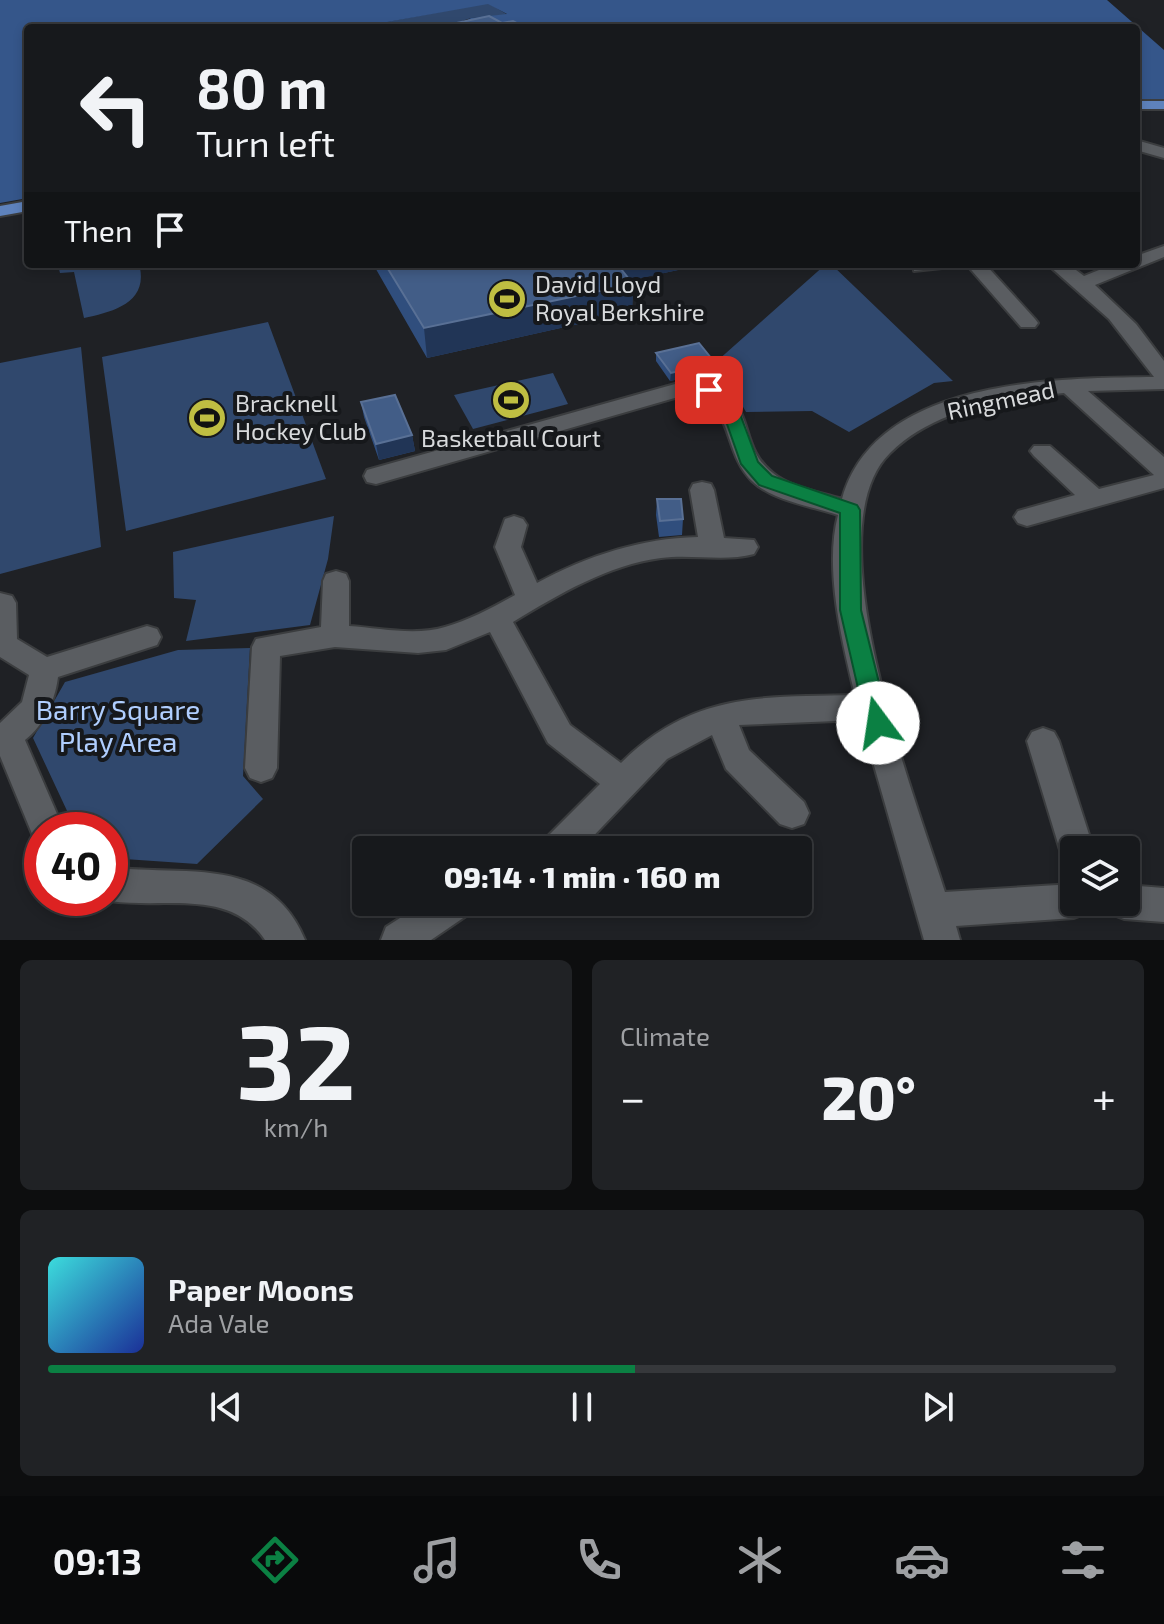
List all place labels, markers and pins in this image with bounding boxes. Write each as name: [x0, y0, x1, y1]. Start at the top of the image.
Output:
place label: David Lloyd Royal Berkshire: [535, 269, 705, 326]
sports icon: David Lloyd Royal Berkshire: [486, 278, 528, 320]
pin: [675, 356, 743, 424]
sports icon: Basketball Court: [490, 379, 532, 421]
place label: Bracknell Hockey Club: [235, 388, 367, 445]
sports icon: Bracknell Hockey Club: [186, 397, 228, 439]
place label: Basketball Court: [421, 423, 601, 452]

